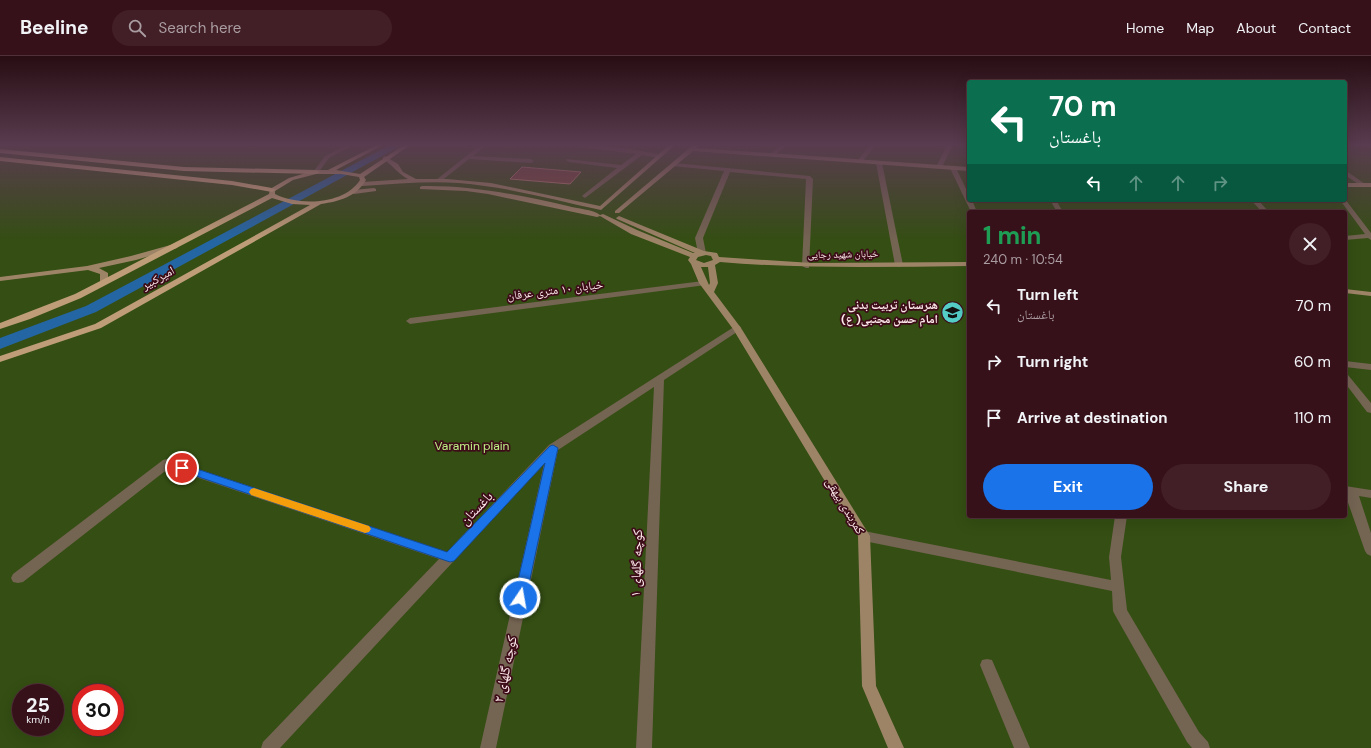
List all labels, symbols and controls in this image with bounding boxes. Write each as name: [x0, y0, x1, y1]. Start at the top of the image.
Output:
search box: [112, 10, 392, 46]
text: Beeline: [20, 15, 88, 40]
icon: search: [126, 17, 148, 39]
text: Search here: [158, 18, 241, 38]
text: Home: [1126, 19, 1164, 37]
text: Map: [1186, 19, 1214, 37]
text: About: [1236, 19, 1276, 37]
text: Contact: [1298, 19, 1351, 37]
text: 70 m: [1049, 88, 1117, 125]
icon: left: [983, 96, 1035, 148]
text: باغستان: [1049, 125, 1101, 149]
icon: left: [1083, 172, 1105, 194]
icon: ahead: [1125, 172, 1147, 194]
icon: ahead: [1167, 172, 1189, 194]
icon: right: [1209, 172, 1231, 194]
text: 1 min: [983, 220, 1041, 251]
button: close: [1289, 223, 1331, 265]
street label: خیابان شهید رجایی: [808, 247, 879, 261]
text: 240 m · 10:54: [983, 251, 1063, 268]
street label: امیرکبیر: [138, 262, 177, 294]
street label: خیابان ۱۰ متری عرفان: [506, 276, 604, 304]
text: Turn left: [1017, 285, 1078, 305]
icon: left: [983, 295, 1005, 317]
text: 70 m: [1296, 296, 1331, 316]
place label: هنرستان تربیت بدنی امام حسن مجتبی( ع): [841, 297, 938, 327]
school or university icon: هنرستان تربیت بدنی امام حسن مجتبی( ع): [940, 299, 966, 325]
text: باغستان: [1017, 306, 1055, 323]
icon: right: [983, 351, 1005, 373]
text: Turn right: [1017, 352, 1088, 372]
text: 60 m: [1294, 352, 1331, 372]
icon: arrive: [983, 407, 1005, 429]
text: Arrive at destination: [1017, 408, 1168, 428]
text: 110 m: [1294, 408, 1331, 428]
park label: Varamin plain: [435, 438, 510, 454]
pin: [165, 451, 199, 485]
icon: arrive: [171, 457, 193, 479]
button: Exit: [983, 464, 1153, 510]
button: Share: [1161, 464, 1331, 510]
street label: کمربندی بیهقی: [822, 475, 868, 537]
street label: باغستان: [455, 487, 497, 529]
street label: کوچه گلهای ۱: [626, 528, 646, 597]
position arrow: [499, 577, 541, 619]
street label: کوچه گلهای ۲: [489, 634, 521, 704]
speed limit sign: 30: [72, 684, 124, 736]
text: 25: [26, 692, 50, 718]
text: km/h: [26, 713, 50, 726]

